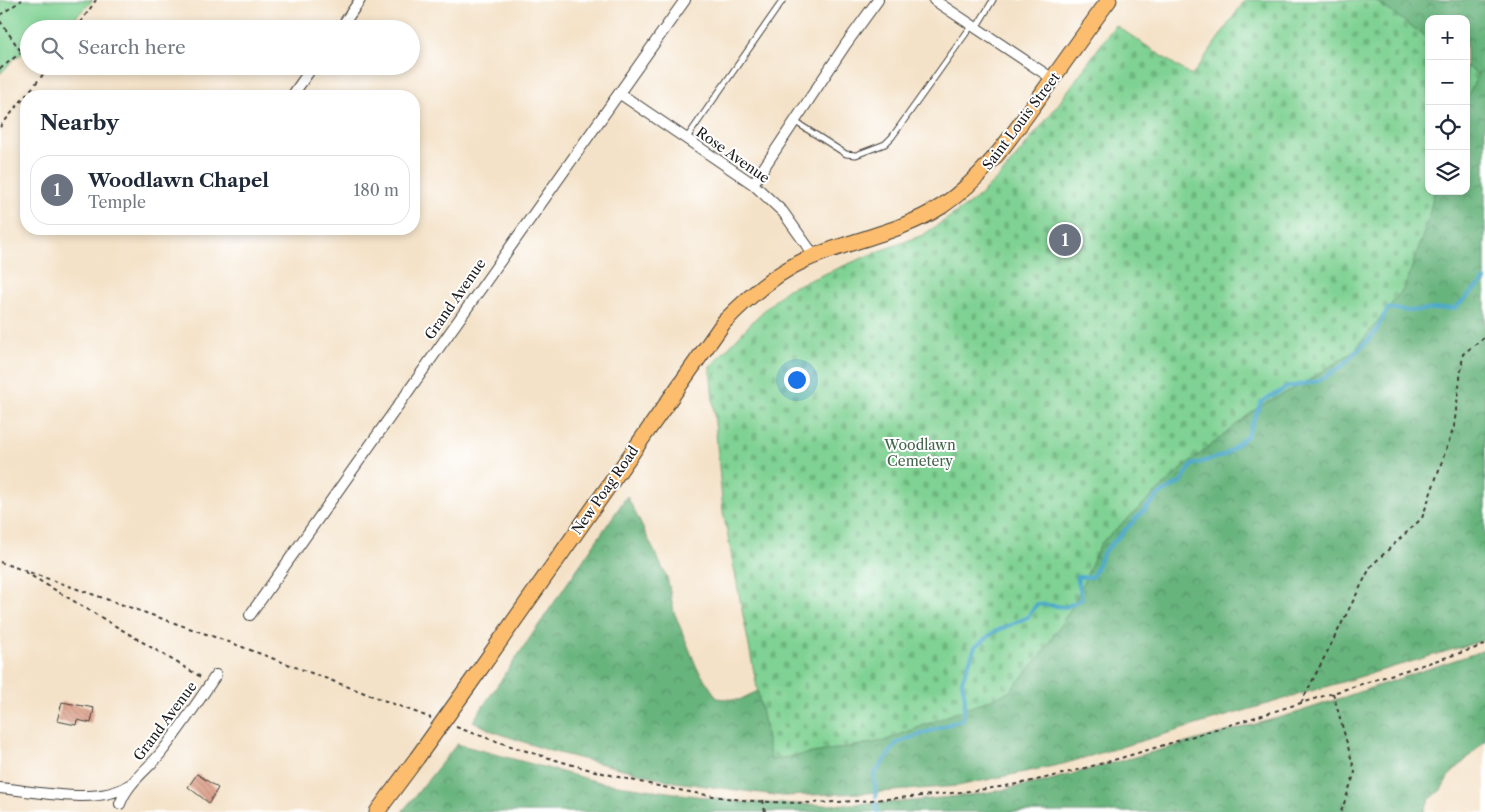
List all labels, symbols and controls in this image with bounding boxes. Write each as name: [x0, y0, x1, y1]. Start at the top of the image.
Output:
map controls: [1425, 15, 1470, 195]
button: +: [1425, 15, 1470, 60]
search box: [20, 20, 420, 75]
icon: search: [38, 34, 66, 62]
text: Search here: [78, 36, 186, 59]
button: −: [1425, 60, 1470, 105]
street label: Saint Louis Street: [978, 69, 1064, 173]
button: locate: [1425, 105, 1470, 150]
text: Nearby: [40, 110, 119, 135]
street label: Rose Avenue: [693, 123, 773, 187]
button: layers: [1425, 150, 1470, 195]
text: Woodlawn Chapel: [88, 169, 269, 192]
text: 1: [53, 180, 61, 200]
text: 180 m: [353, 180, 399, 200]
text: Temple: [88, 192, 146, 212]
pin: 1: [1049, 221, 1081, 259]
street label: Grand Avenue: [420, 255, 490, 343]
your location: [784, 367, 810, 393]
park label: Woodlawn Cemetery: [883, 436, 956, 470]
street label: New Poag Road: [568, 442, 643, 538]
street label: Grand Avenue: [129, 678, 201, 764]

